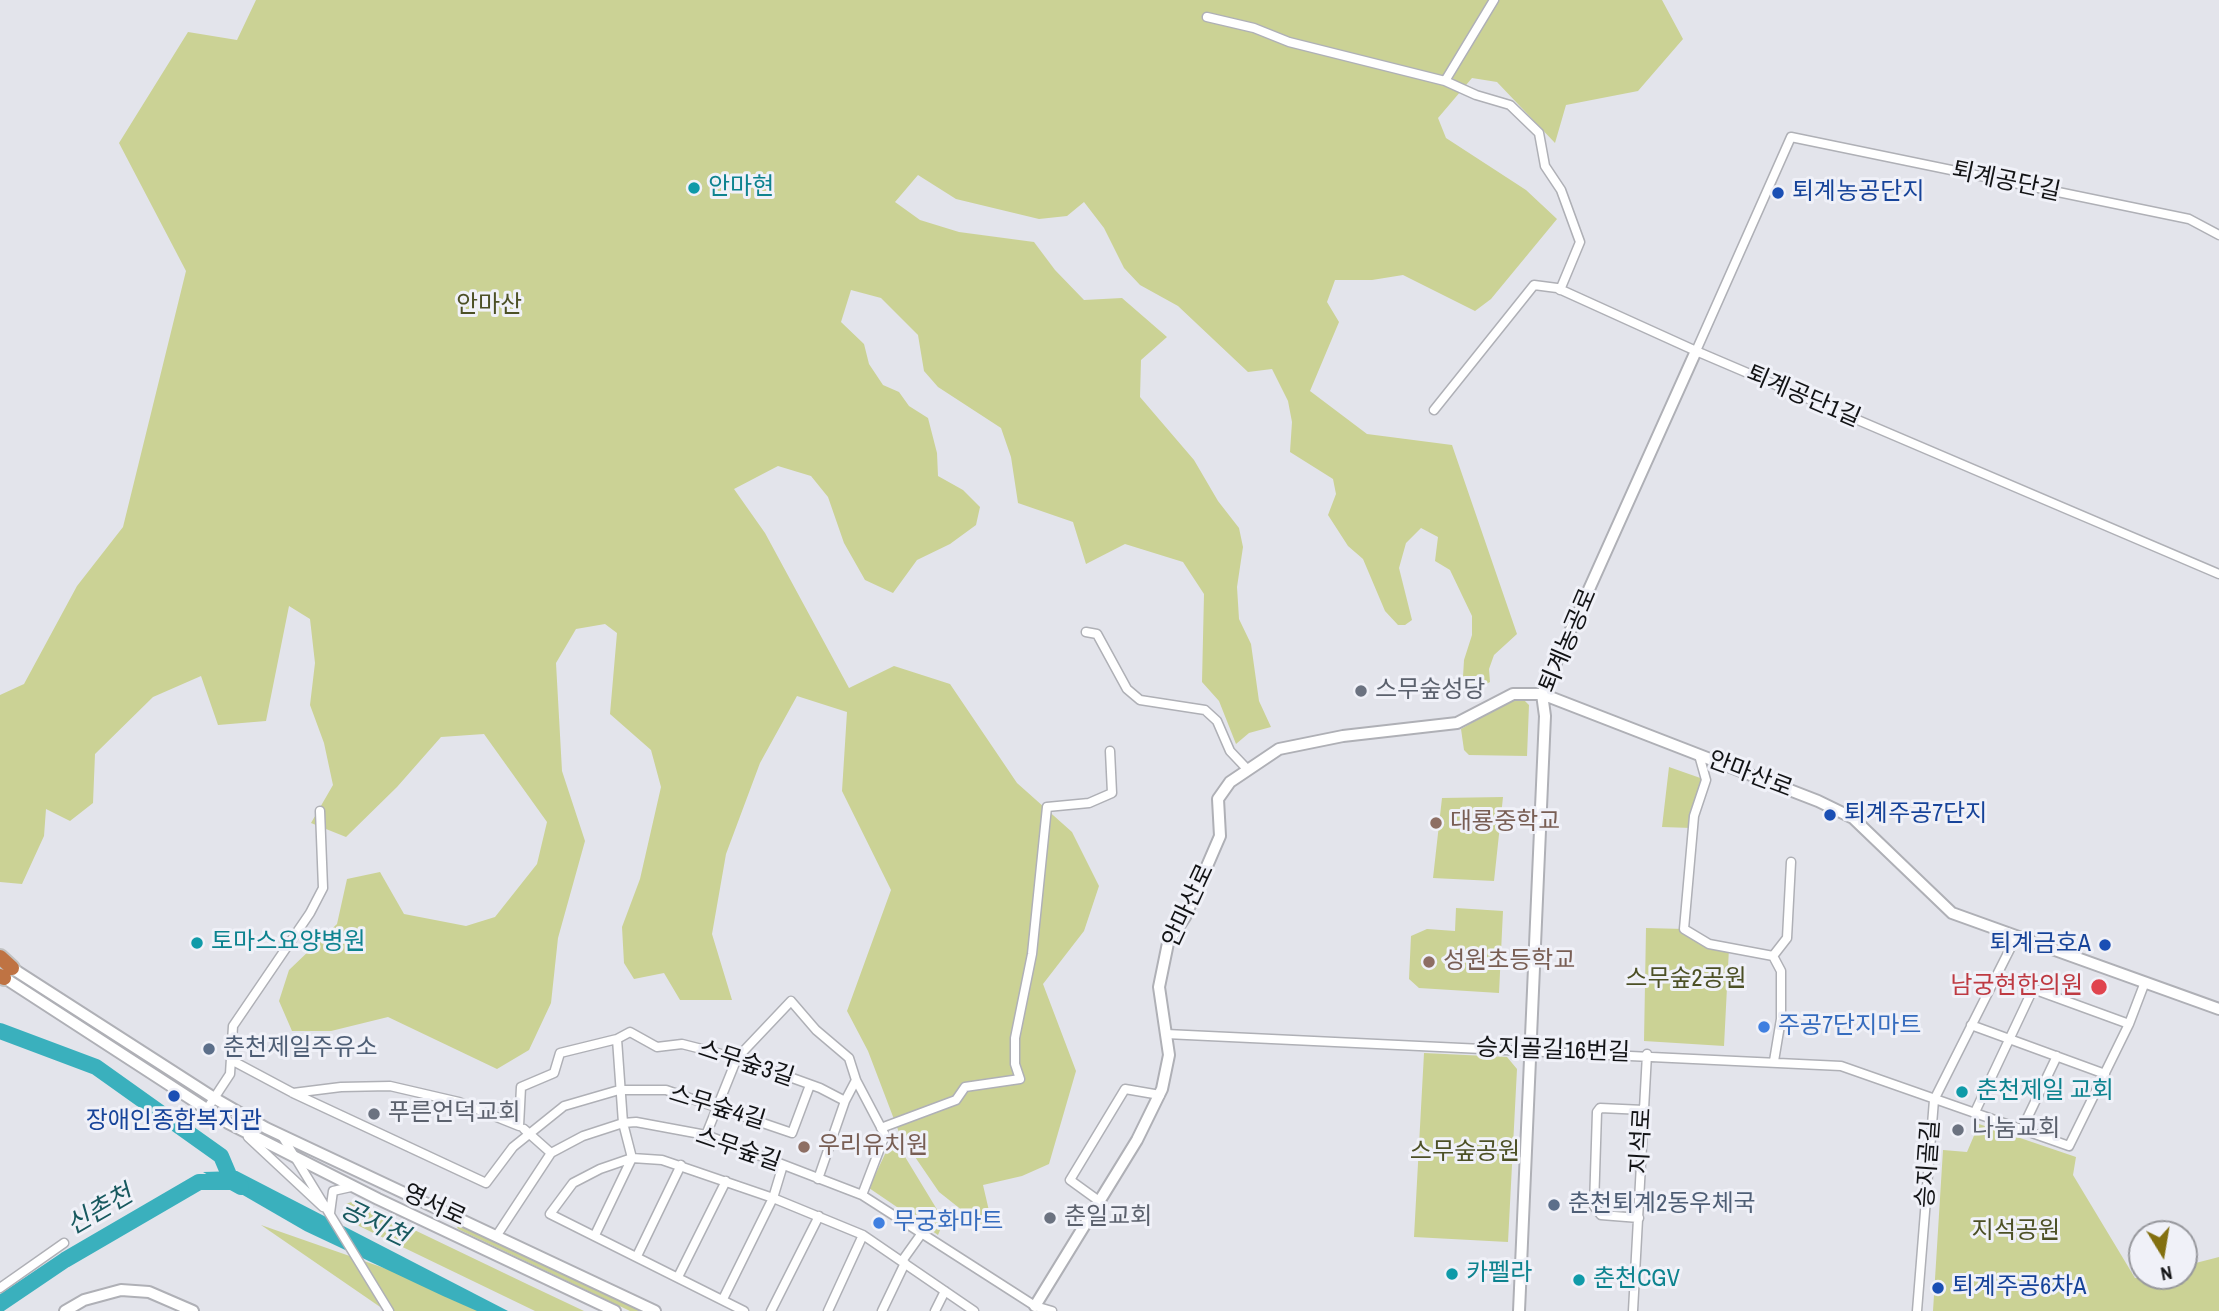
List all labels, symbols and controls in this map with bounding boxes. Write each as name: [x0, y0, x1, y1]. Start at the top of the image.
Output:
street label: 퇴계공단길: [1949, 156, 2063, 208]
place label: 안마현: [708, 174, 774, 202]
place label: 퇴계농공단지: [1792, 179, 1924, 207]
marker: 안마현: [686, 180, 702, 196]
marker: 퇴계농공단지: [1770, 185, 1786, 201]
park label: 안마산: [456, 292, 522, 320]
street label: 퇴계공단1길: [1742, 360, 1864, 434]
street label: 퇴계농공로: [1534, 585, 1604, 697]
place label: 스무숲성당: [1375, 677, 1485, 705]
marker: 스무숲성당: [1353, 683, 1369, 699]
street label: 안마산로: [1704, 746, 1796, 804]
place label: 퇴계주공7단지: [1844, 801, 1987, 829]
marker: 퇴계주공7단지: [1822, 807, 1838, 823]
place label: 대룡중학교: [1450, 809, 1560, 837]
marker: 대룡중학교: [1428, 815, 1444, 831]
street label: 안마산로: [1157, 860, 1221, 952]
place label: 토마스요양병원: [211, 929, 366, 957]
place label: 퇴계금호A: [1990, 931, 2091, 959]
marker: 토마스요양병원: [189, 935, 205, 951]
marker: 퇴계금호A: [2097, 937, 2113, 953]
place label: 성원초등학교: [1443, 948, 1575, 976]
marker: 성원초등학교: [1421, 954, 1437, 970]
park label: 스무숲2공원: [1625, 966, 1747, 994]
place label: 남궁현한의원: [1951, 973, 2083, 1001]
marker: 남궁현한의원: [2089, 977, 2109, 997]
place label: 주공7단지마트: [1778, 1013, 1921, 1041]
marker: 주공7단지마트: [1756, 1019, 1772, 1035]
street label: 승지골길16번길: [1475, 1034, 1631, 1068]
place label: 춘천제일주유소: [223, 1035, 378, 1063]
street label: 스무숲3길: [694, 1035, 798, 1093]
marker: 춘천제일주유소: [201, 1041, 217, 1057]
place label: 춘천제일 교회: [1976, 1078, 2114, 1106]
street label: 스무숲4길: [665, 1080, 769, 1136]
marker: 춘천제일 교회: [1954, 1084, 1970, 1100]
marker: 장애인종합복지관: [166, 1088, 182, 1104]
place label: 푸른언덕교회: [388, 1100, 520, 1128]
marker: 푸른언덕교회: [366, 1106, 382, 1122]
street label: 지석로: [1626, 1107, 1658, 1175]
place label: 장애인종합복지관: [86, 1108, 262, 1136]
place label: 나눔교회: [1972, 1116, 2060, 1144]
street label: 승지골길: [1912, 1119, 1946, 1209]
street label: 스무숲길: [692, 1122, 784, 1178]
marker: 나눔교회: [1950, 1122, 1966, 1138]
place label: 우리유치원: [818, 1133, 928, 1161]
marker: 우리유치원: [796, 1139, 812, 1155]
park label: 스무숲공원: [1410, 1139, 1520, 1167]
street label: 영서로: [398, 1179, 470, 1233]
water label: 신촌천: [61, 1180, 139, 1242]
place label: 춘천퇴계2동우체국: [1568, 1191, 1756, 1219]
water label: 공지천: [335, 1194, 413, 1254]
marker: 춘천퇴계2동우체국: [1546, 1197, 1562, 1213]
place label: 춘일교회: [1064, 1204, 1152, 1232]
place label: 무궁화마트: [893, 1209, 1003, 1237]
marker: 춘일교회: [1042, 1210, 1058, 1226]
marker: 무궁화마트: [871, 1215, 887, 1231]
park label: 지석공원: [1972, 1218, 2060, 1246]
north arrow: [2128, 1220, 2198, 1290]
place label: 카펠라: [1466, 1260, 1532, 1288]
text: N: [2159, 1260, 2175, 1287]
marker: 카펠라: [1444, 1266, 1460, 1282]
place label: 춘천CGV: [1593, 1266, 1680, 1294]
marker: 춘천CGV: [1571, 1272, 1587, 1288]
place label: 퇴계주공6차A: [1952, 1274, 2086, 1302]
marker: 퇴계주공6차A: [1930, 1280, 1946, 1296]

